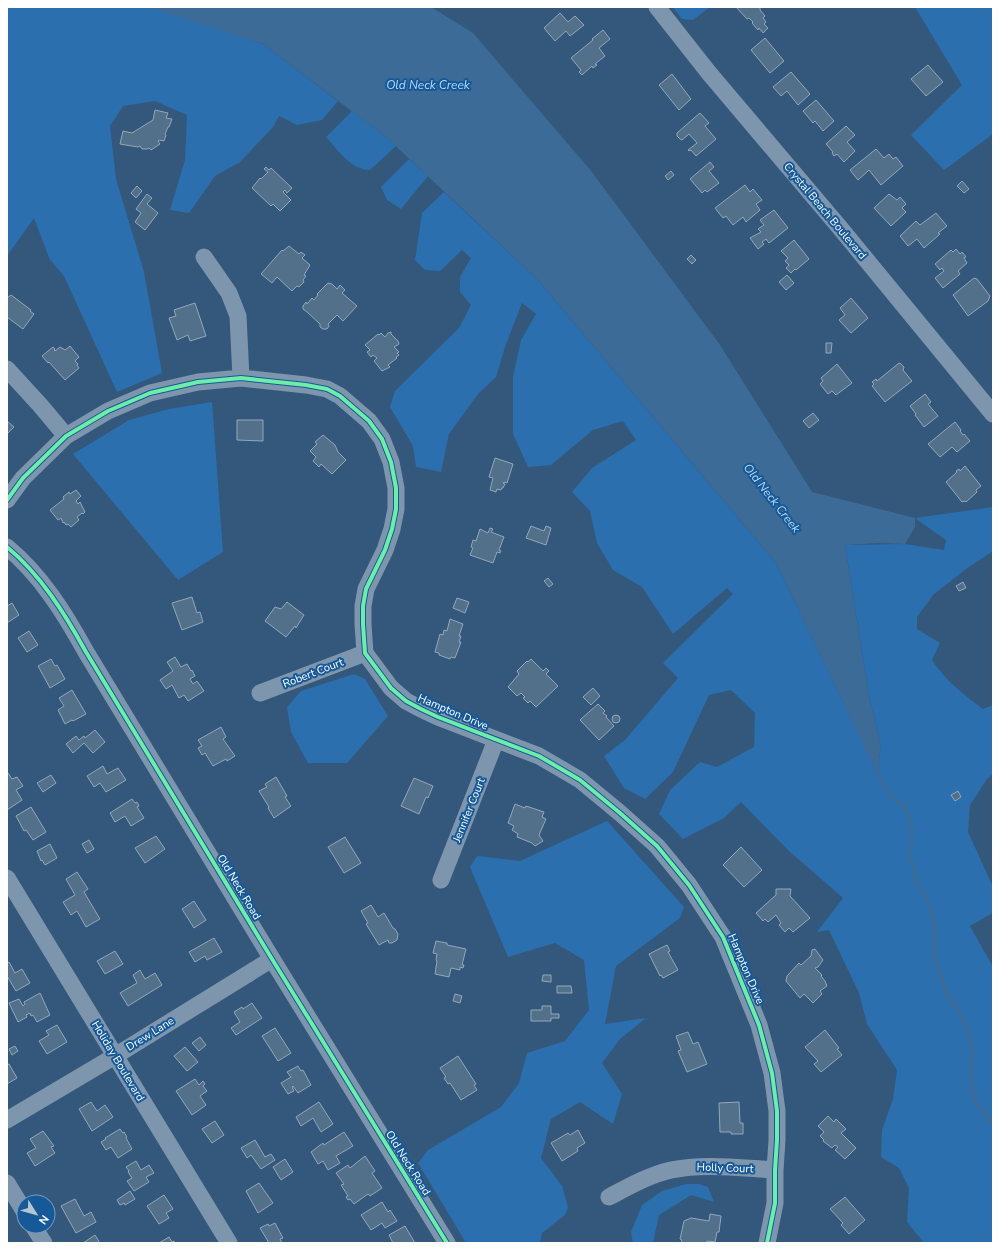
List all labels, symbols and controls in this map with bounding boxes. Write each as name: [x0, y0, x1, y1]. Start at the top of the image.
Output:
water label: Old Neck Creek: [386, 77, 471, 93]
street label: Crystal Beach Boulevard: [780, 159, 870, 263]
water label: Old Neck Creek: [740, 460, 805, 537]
street label: Robert Court: [280, 654, 346, 691]
street label: Hampton Drive: [416, 690, 491, 734]
street label: Jennifer Court: [449, 776, 489, 845]
street label: Old Neck Road: [214, 851, 264, 923]
street label: Hampton Drive: [724, 932, 768, 1007]
street label: Drew Lane: [123, 1013, 177, 1055]
street label: Holiday Boulevard: [88, 1018, 148, 1104]
street label: Old Neck Road: [382, 1128, 434, 1198]
street label: Holly Court: [696, 1160, 754, 1176]
north arrow: [16, 1194, 56, 1234]
text: N: [35, 1212, 52, 1228]

